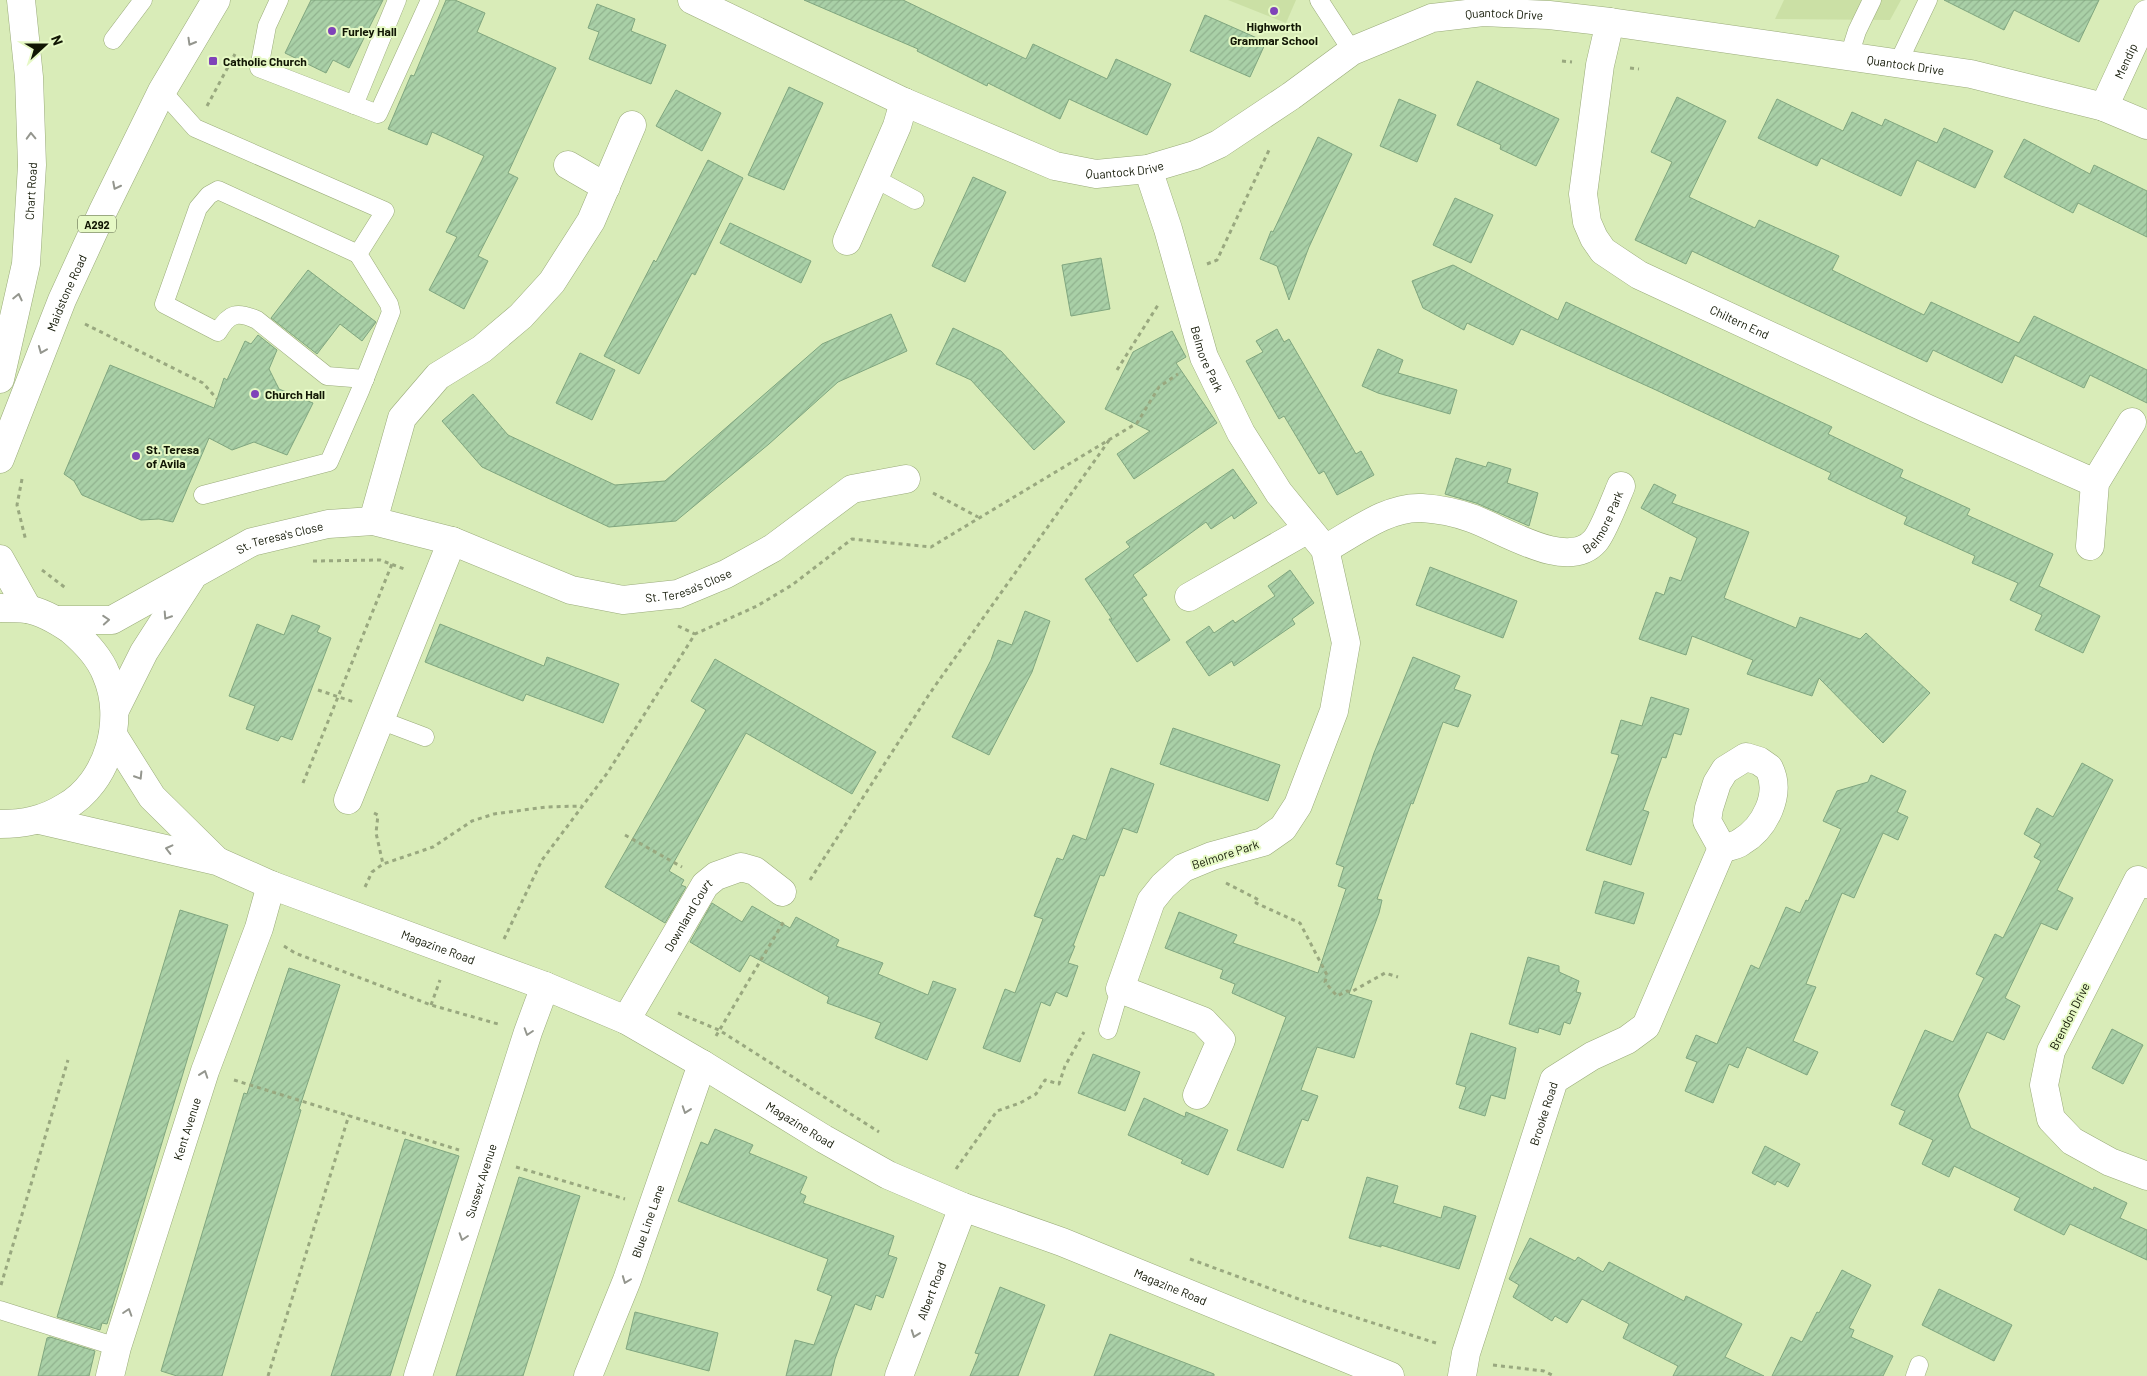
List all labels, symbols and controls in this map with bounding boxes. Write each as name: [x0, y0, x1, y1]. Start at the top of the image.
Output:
marker: Highworth Grammar School: [1268, 5, 1280, 17]
street label: Quantock Drive: [1464, 5, 1543, 22]
place label: Highworth Grammar School: [1230, 19, 1318, 47]
north arrow: [20, 20, 70, 70]
place label: Furley Hall: [342, 24, 397, 38]
marker: Furley Hall: [326, 25, 338, 37]
text: N: [48, 33, 67, 48]
one-way arrow: [188, 37, 198, 46]
street label: Mendip: [2111, 41, 2140, 81]
street label: Quantock Drive: [1866, 52, 1945, 77]
place label: Catholic Church: [223, 54, 307, 68]
marker: Catholic Church: [207, 55, 219, 67]
one-way arrow: [26, 132, 36, 140]
street label: Quantock Drive: [1085, 158, 1165, 181]
street label: Chart Road: [22, 162, 39, 220]
one-way arrow: [112, 181, 122, 190]
road number: A292: [78, 215, 116, 232]
street label: Maidstone Road: [43, 252, 89, 333]
one-way arrow: [12, 293, 23, 302]
street label: Chiltern End: [1708, 302, 1771, 341]
street label: Belmore Park: [1189, 324, 1227, 394]
one-way arrow: [38, 345, 48, 354]
place label: Church Hall: [265, 387, 325, 401]
marker: Church Hall: [249, 388, 261, 400]
place label: St. Teresa of Avila: [146, 442, 199, 470]
marker: St. Teresa of Avila: [130, 450, 142, 462]
street label: Belmore Park: [1580, 489, 1625, 556]
street label: St. Teresa's Close: [234, 518, 324, 557]
street label: St. Teresa's Close: [645, 565, 734, 605]
one-way arrow: [164, 611, 174, 620]
one-way arrow: [103, 614, 111, 625]
one-way arrow: [133, 771, 143, 780]
street label: Belmore Park: [1190, 837, 1260, 871]
one-way arrow: [165, 844, 174, 855]
street label: Downland Court: [661, 875, 715, 954]
street label: Magazine Road: [399, 927, 477, 967]
street label: Brendon Drive: [2046, 980, 2092, 1052]
one-way arrow: [524, 1027, 534, 1036]
one-way arrow: [199, 1070, 209, 1079]
street label: Brooke Road: [1526, 1080, 1560, 1147]
street label: Kent Avenue: [170, 1096, 203, 1162]
street label: Magazine Road: [764, 1098, 837, 1151]
one-way arrow: [682, 1105, 692, 1113]
street label: Sussex Avenue: [462, 1142, 499, 1220]
street label: Blue Line Lane: [628, 1183, 667, 1259]
one-way arrow: [459, 1232, 469, 1241]
street label: Albert Road: [914, 1260, 949, 1322]
street label: Magazine Road: [1132, 1265, 1209, 1308]
one-way arrow: [622, 1275, 632, 1283]
one-way arrow: [122, 1309, 132, 1317]
one-way arrow: [911, 1329, 921, 1338]

